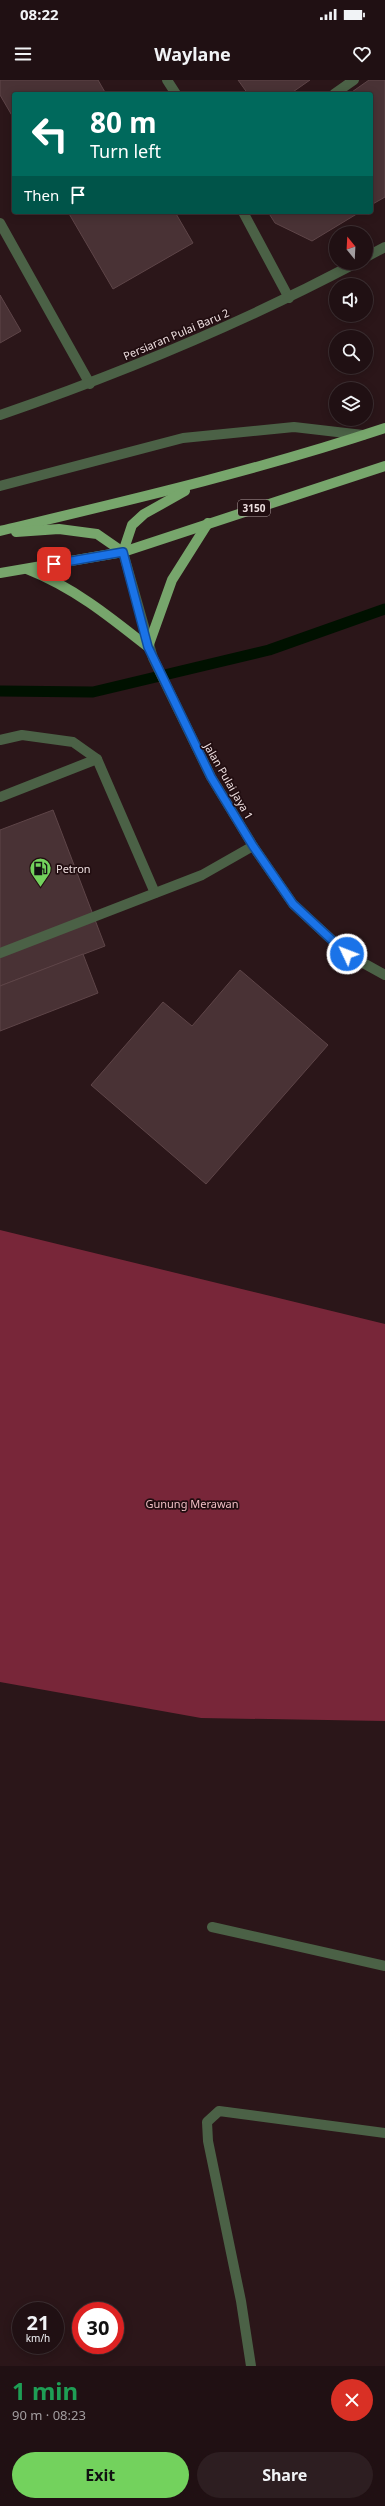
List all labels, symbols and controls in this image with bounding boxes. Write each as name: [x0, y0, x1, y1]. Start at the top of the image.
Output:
text: 08:22: [20, 4, 59, 24]
text: Waylane: [154, 42, 231, 66]
icon: menu: [12, 43, 34, 65]
icon: heart: [351, 43, 373, 65]
text: 80 m: [90, 103, 157, 141]
icon: left: [24, 108, 76, 160]
text: Turn left: [90, 139, 161, 163]
icon: arrive: [67, 184, 89, 206]
text: Then: [24, 185, 59, 205]
north arrow: [329, 226, 373, 270]
map controls: [329, 226, 373, 426]
button: sound: [329, 278, 373, 322]
street label: Persiaran Pulai Baru 2: [121, 305, 231, 363]
button: search: [329, 330, 373, 374]
button: layers: [329, 382, 373, 426]
road number: 3150: [238, 500, 270, 516]
pin: [37, 547, 71, 581]
icon: arrive: [43, 553, 65, 575]
street label: Jalan Pulai Jaya 1: [200, 739, 257, 822]
fuel station icon: Petron: [28, 855, 54, 888]
place label: Petron: [56, 861, 91, 876]
position arrow: [326, 933, 368, 975]
park label: Gunung Merawan: [145, 1496, 239, 1511]
speed limit sign: 30: [72, 2302, 124, 2354]
text: 21: [27, 2309, 49, 2336]
text: km/h: [26, 2331, 50, 2345]
text: 1 min: [12, 2374, 78, 2407]
button: close: [331, 2379, 373, 2421]
text: 90 m · 08:23: [12, 2406, 86, 2424]
button: Exit: [12, 2452, 189, 2498]
button: Share: [197, 2452, 373, 2498]

